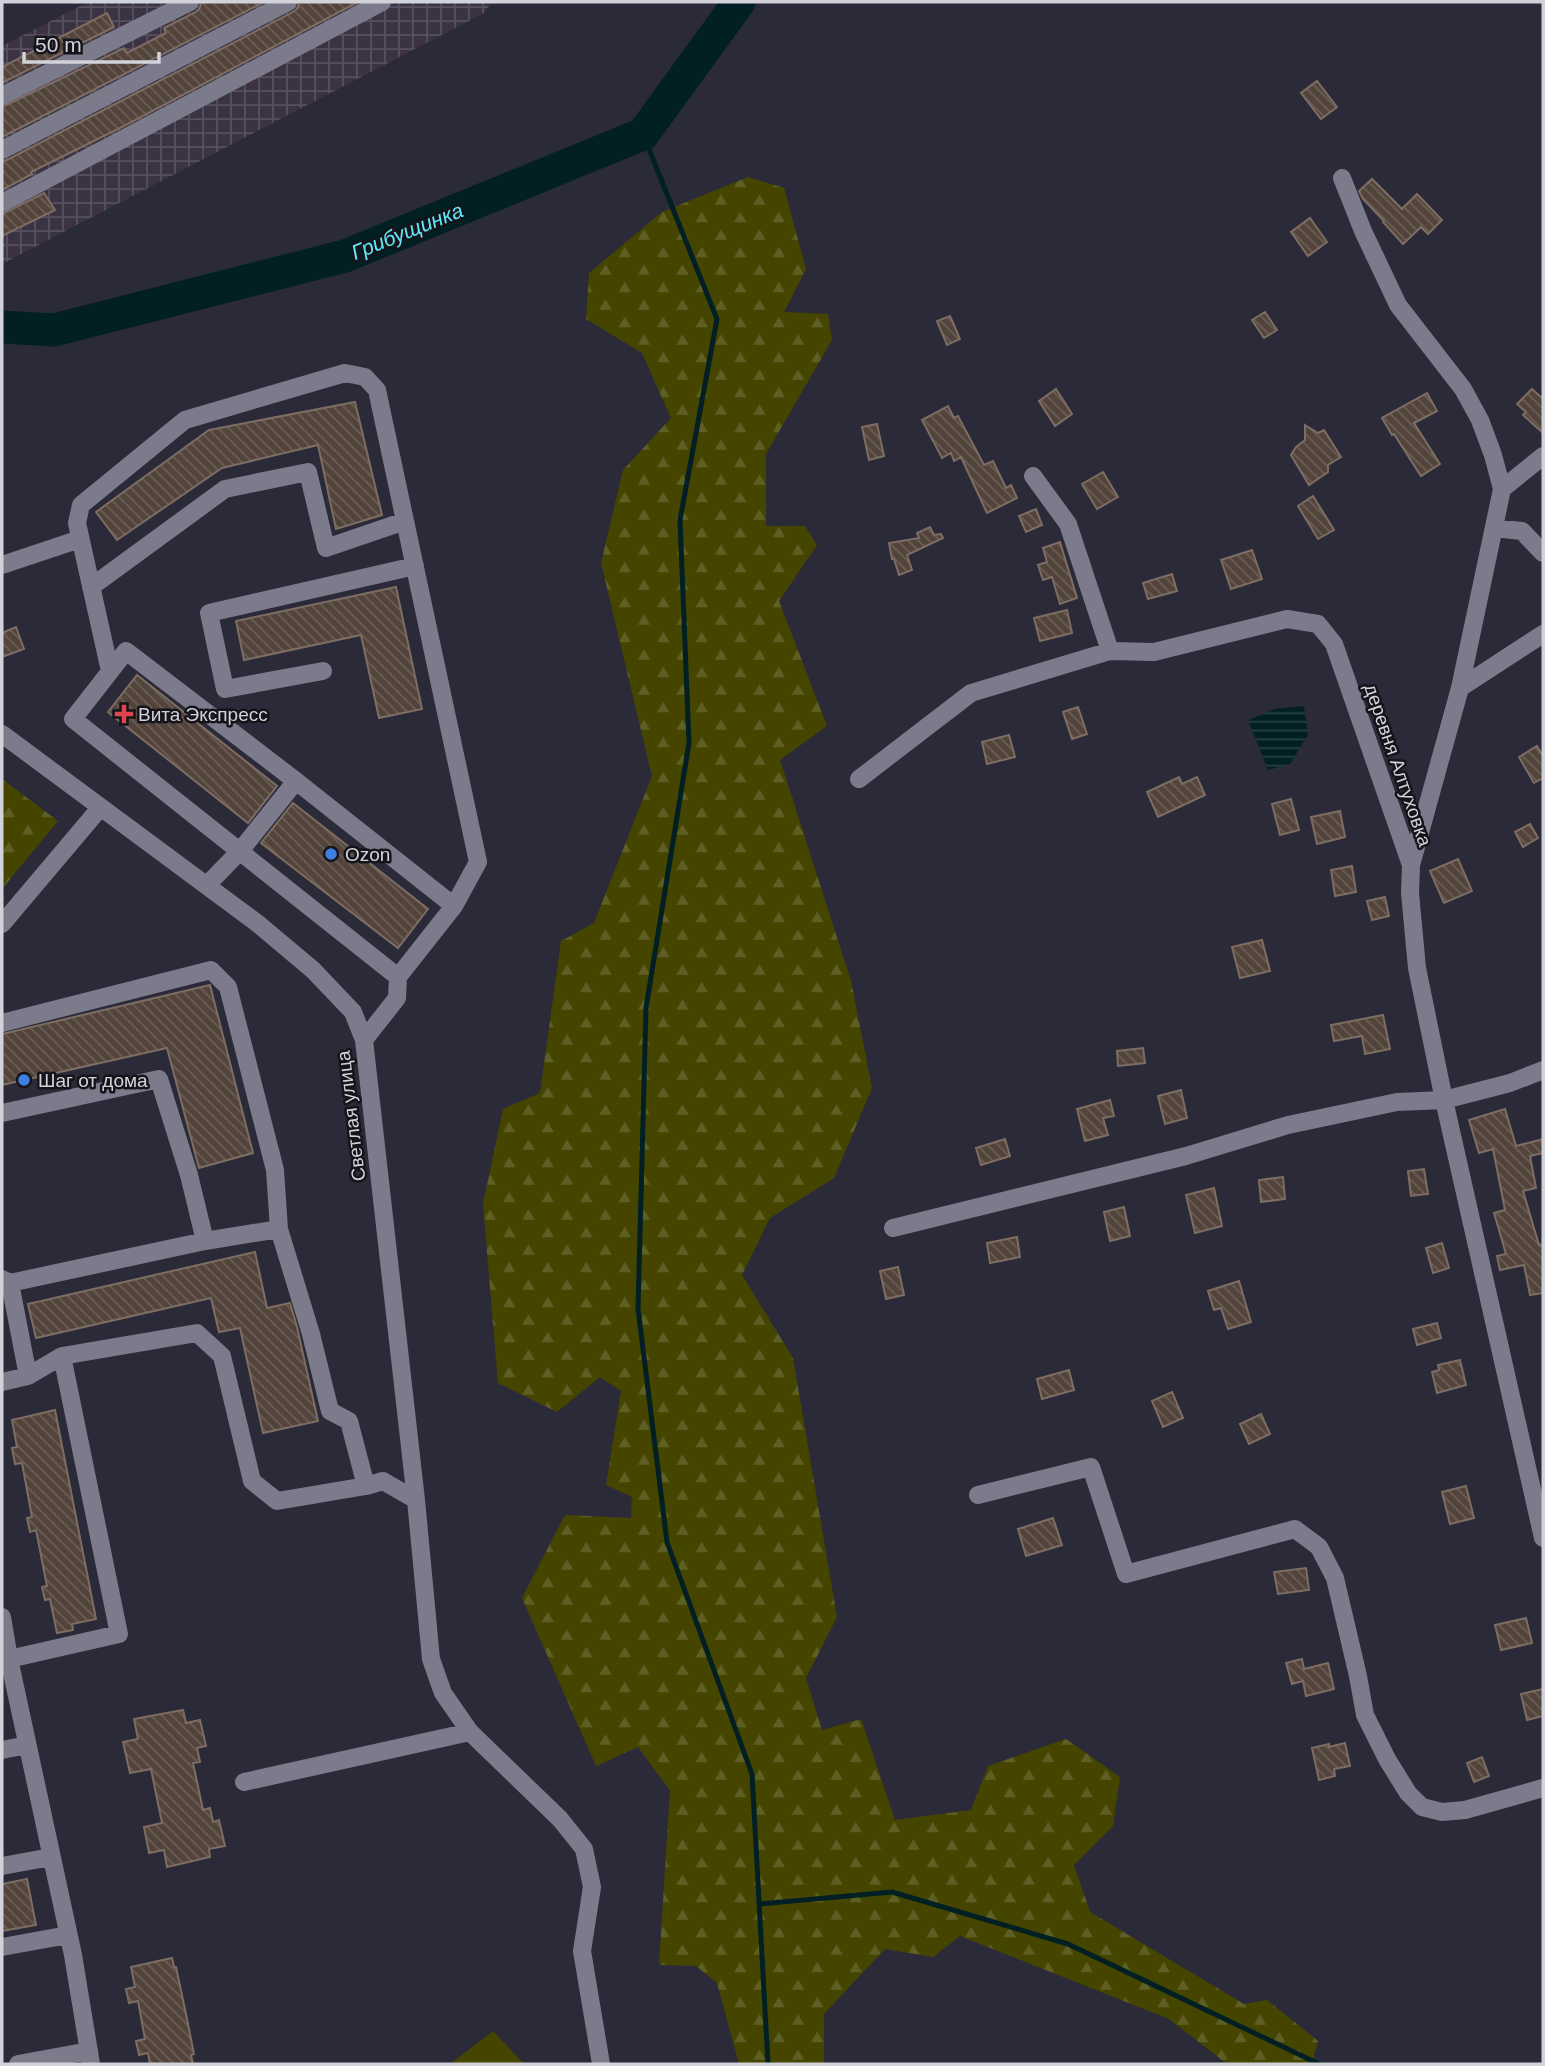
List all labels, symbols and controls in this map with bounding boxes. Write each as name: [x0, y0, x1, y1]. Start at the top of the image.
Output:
scale bar: [24, 21, 159, 65]
text: 50 m: [35, 33, 82, 56]
water label: Грибущинка: [348, 198, 466, 264]
street label: деревня Алтуховка: [1360, 681, 1436, 849]
place label: Вита Экспресс: [138, 704, 268, 725]
marker: Вита Экспресс: [116, 706, 132, 722]
place label: Ozon: [345, 844, 390, 865]
marker: Ozon: [323, 846, 339, 862]
street label: Светлая улица: [333, 1049, 369, 1182]
place label: Шаг от дома: [38, 1070, 148, 1091]
marker: Шаг от дома: [16, 1072, 32, 1088]

